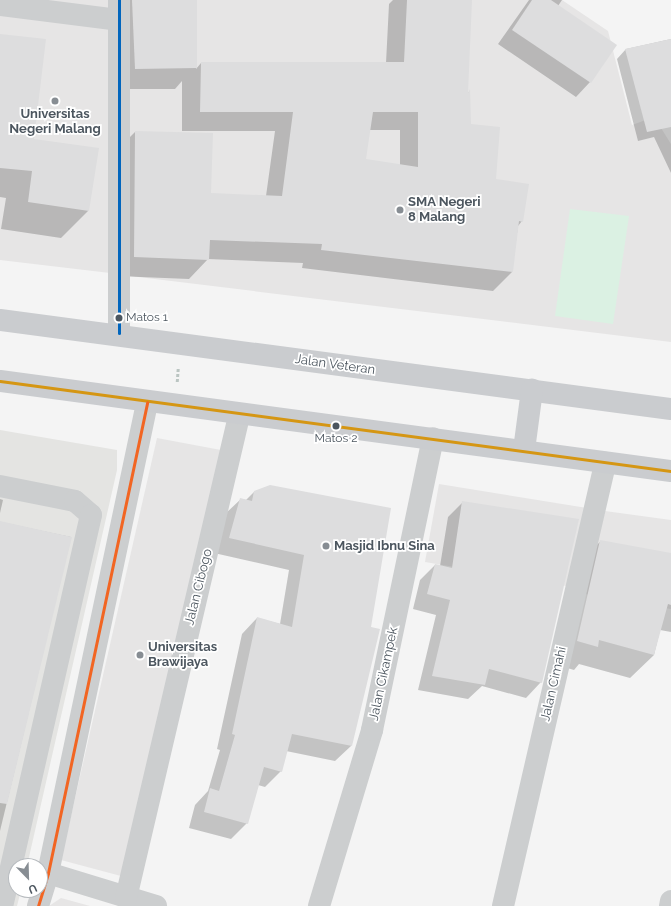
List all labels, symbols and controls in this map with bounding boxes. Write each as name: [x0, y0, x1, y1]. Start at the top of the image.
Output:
marker: Universitas Negeri Malang: [50, 96, 60, 106]
place label: Universitas Negeri Malang: [9, 107, 101, 138]
place label: SMA Negeri 8 Malang: [408, 195, 481, 226]
marker: SMA Negeri 8 Malang: [395, 205, 405, 215]
place label: Matos 1: [126, 311, 168, 325]
marker: Matos 1: [114, 313, 124, 323]
street label: Jalan Veteran: [294, 352, 376, 378]
marker: Matos 2: [331, 421, 341, 431]
place label: Matos 2: [314, 432, 358, 446]
place label: Masjid Ibnu Sina: [334, 538, 435, 554]
marker: Masjid Ibnu Sina: [321, 541, 331, 551]
street label: Jalan Cibogo: [182, 547, 216, 627]
street label: Jalan Cikampek: [367, 626, 401, 722]
place label: Universitas Brawijaya: [148, 640, 217, 671]
street label: Jalan Cimahi: [538, 645, 570, 723]
marker: Universitas Brawijaya: [135, 650, 145, 660]
north arrow: [8, 858, 48, 898]
text: U: [26, 881, 39, 896]

